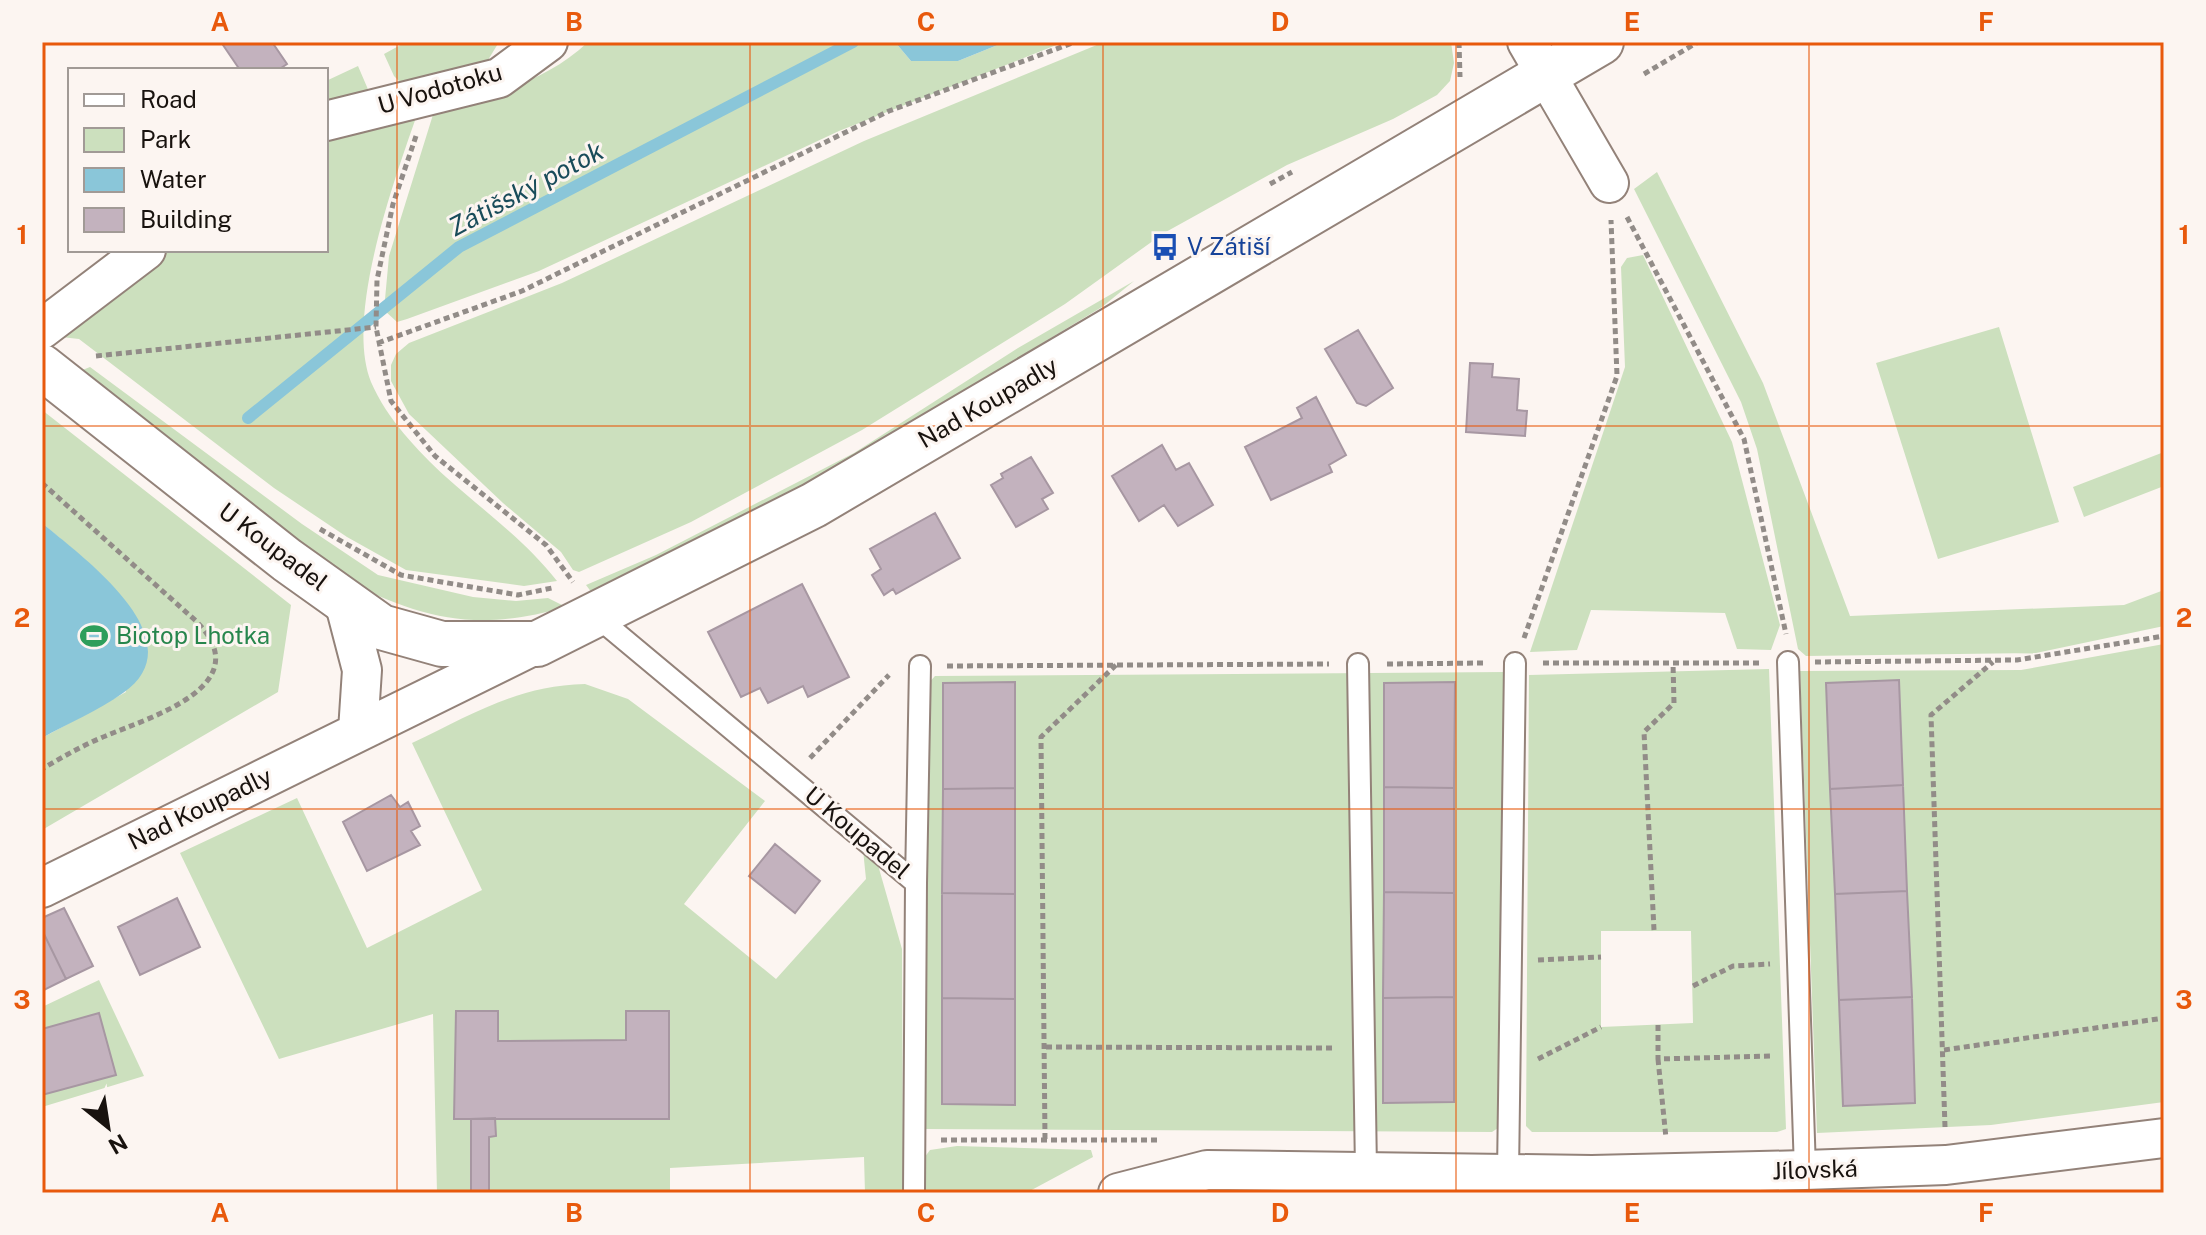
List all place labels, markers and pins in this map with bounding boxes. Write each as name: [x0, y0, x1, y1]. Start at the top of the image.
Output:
bus stop icon: V Zátiší: [1150, 232, 1180, 262]
place label: V Zátiší: [1187, 232, 1272, 260]
sports icon: Biotop Lhotka: [79, 621, 109, 651]
place label: Biotop Lhotka: [116, 621, 270, 649]

